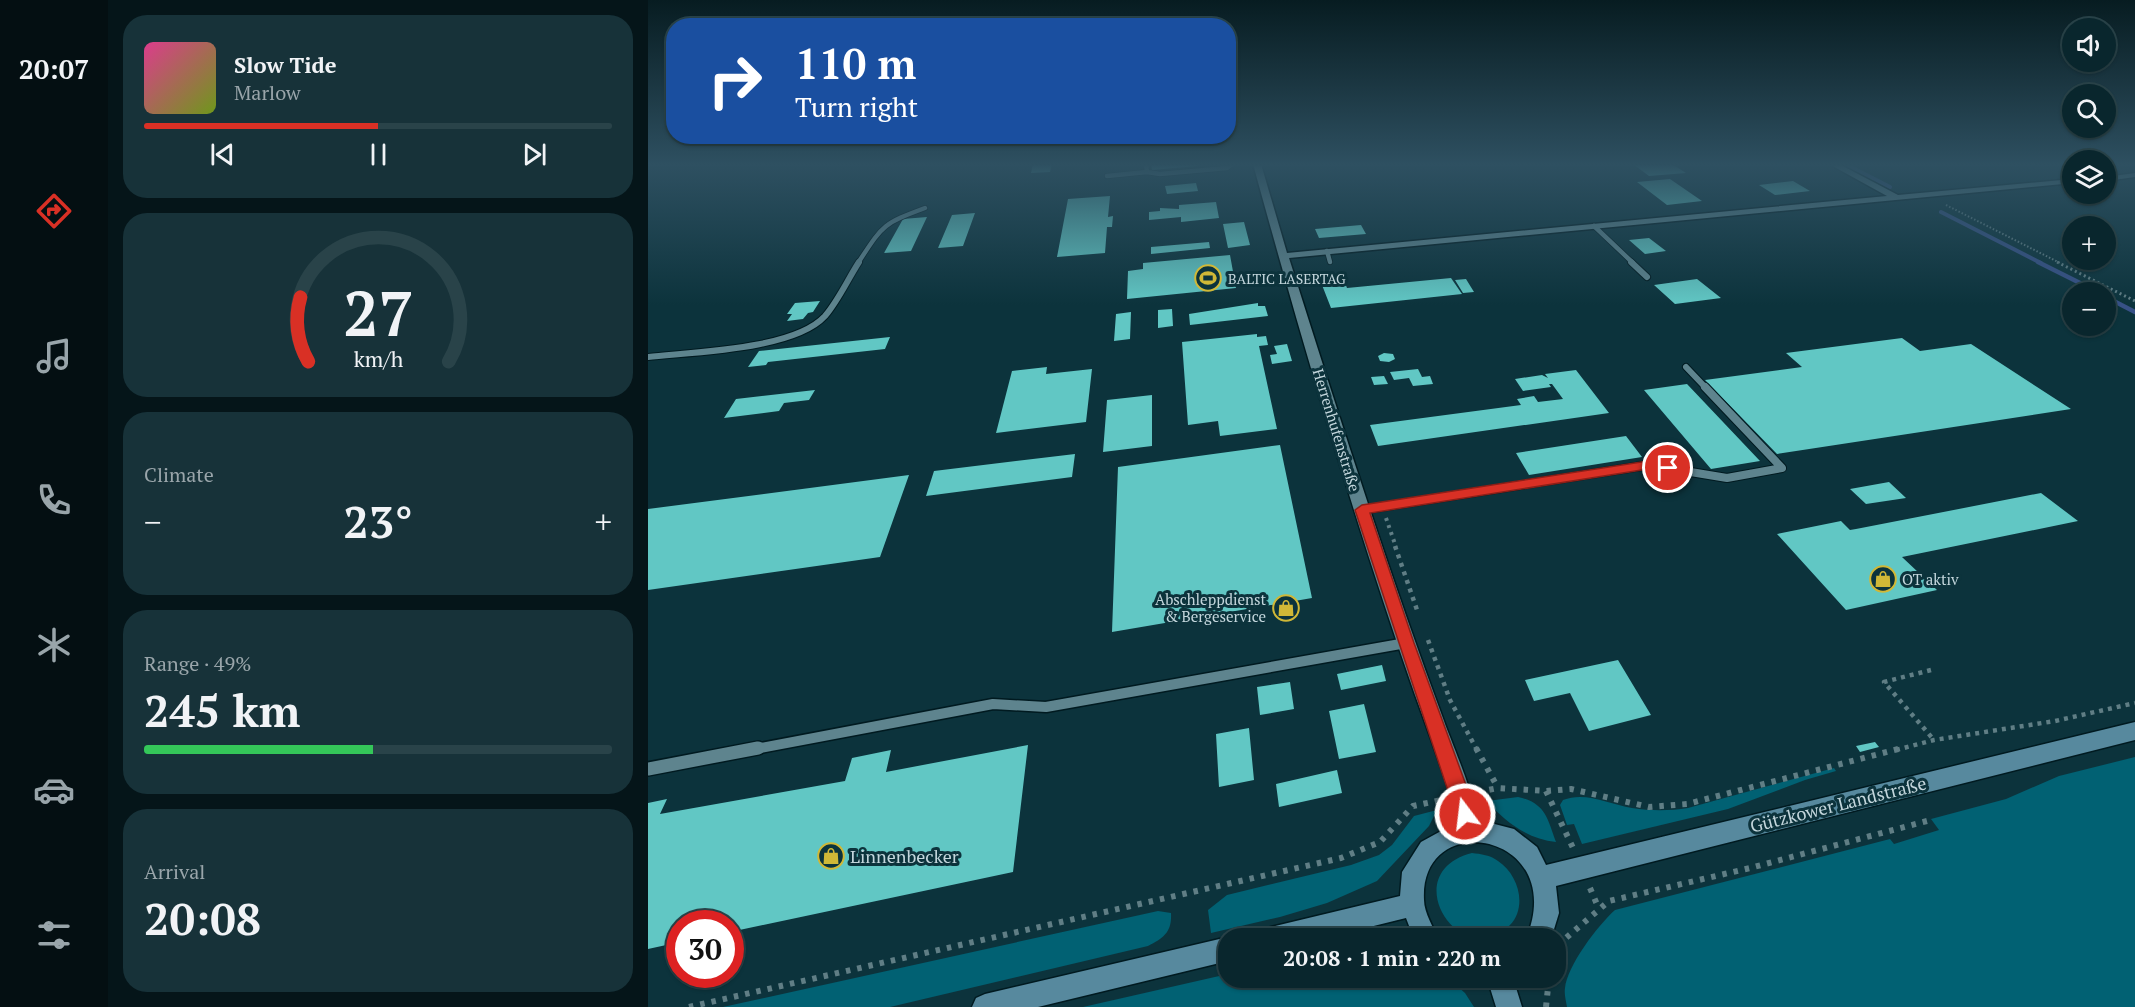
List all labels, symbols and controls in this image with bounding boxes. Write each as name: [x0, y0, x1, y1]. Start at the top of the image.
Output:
map controls: [2062, 18, 2116, 336]
button: sound: [2062, 18, 2116, 72]
text: 110 m: [795, 35, 916, 91]
icon: right: [696, 42, 774, 120]
text: Slow Tide: [234, 50, 337, 79]
text: 20:07: [19, 51, 89, 87]
text: Marlow: [234, 79, 301, 106]
button: search: [2062, 84, 2116, 138]
text: Turn right: [795, 89, 918, 125]
icon: previous: [206, 138, 239, 171]
icon: pause: [362, 138, 395, 171]
icon: next: [518, 138, 551, 171]
button: layers: [2062, 150, 2116, 204]
icon: directions: [33, 190, 75, 232]
button: +: [2062, 216, 2116, 270]
sports icon: BALTIC LASERTAG: [1193, 263, 1223, 293]
place label: BALTIC LASERTAG: [1228, 269, 1346, 288]
text: 27: [343, 271, 413, 354]
button: −: [2062, 282, 2116, 336]
icon: music: [33, 335, 75, 377]
text: km/h: [353, 346, 403, 374]
street label: Herrenhufenstraße: [1309, 366, 1365, 494]
pin: [1642, 442, 1693, 493]
icon: arrive: [1651, 451, 1684, 484]
text: Climate: [144, 461, 214, 488]
icon: phone: [33, 479, 75, 521]
text: 23°: [343, 491, 413, 551]
text: −: [144, 500, 162, 543]
text: +: [594, 500, 612, 543]
shop icon: OT aktiv: [1868, 564, 1898, 594]
place label: OT aktiv: [1902, 569, 1959, 589]
place label: Abschleppdienst & Bergeservice: [1155, 589, 1266, 626]
shop icon: Abschleppdienst & Bergeservice: [1271, 593, 1301, 623]
icon: climate: [33, 624, 75, 666]
text: Range · 49%: [144, 650, 251, 677]
text: 245 km: [144, 680, 300, 740]
icon: car: [33, 769, 75, 811]
street label: Gützkower Landstraße: [1747, 770, 1929, 838]
position arrow: [1433, 782, 1497, 846]
shop icon: Linnenbecker: [816, 841, 846, 871]
place label: Linnenbecker: [850, 844, 959, 868]
text: Arrival: [144, 858, 205, 885]
text: 20:08: [144, 888, 261, 948]
speed limit sign: 30: [666, 910, 744, 988]
icon: filters: [33, 914, 75, 956]
text: 20:08 · 1 min · 220 m: [1283, 943, 1501, 972]

